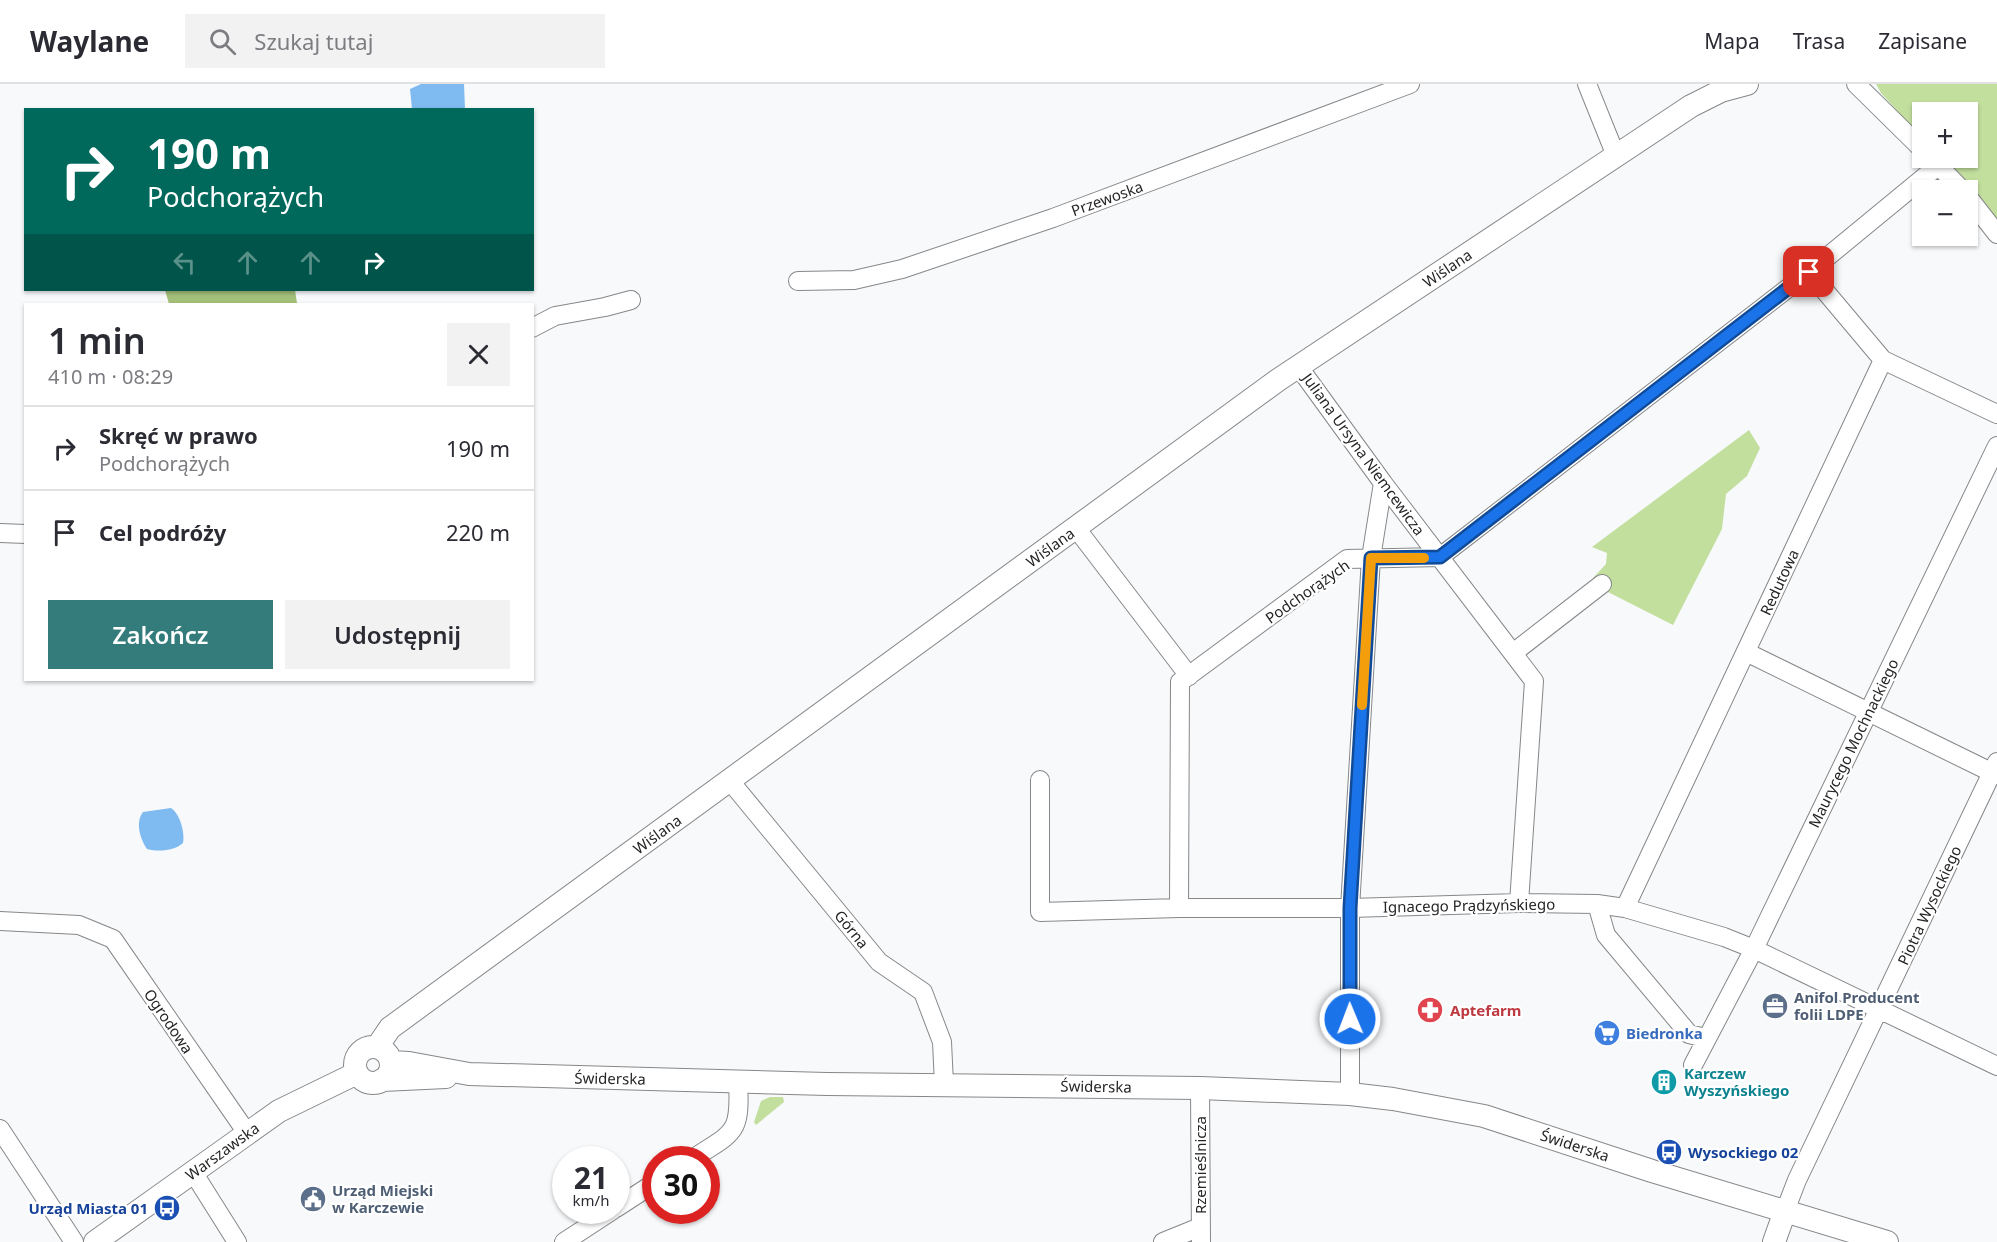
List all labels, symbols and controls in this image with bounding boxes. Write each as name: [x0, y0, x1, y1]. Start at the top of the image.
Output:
search box: [185, 14, 605, 68]
text: Waylane: [30, 22, 149, 60]
icon: search: [206, 25, 239, 58]
text: Szukaj tutaj: [254, 26, 373, 56]
text: Mapa: [1704, 27, 1760, 55]
text: Trasa: [1793, 27, 1845, 55]
text: Zapisane: [1878, 27, 1967, 55]
map controls: [1912, 102, 1978, 246]
button: +: [1912, 102, 1978, 168]
text: 190 m: [147, 124, 271, 181]
icon: right: [48, 132, 126, 210]
street label: Przewoska: [1068, 176, 1146, 220]
text: Podchorążych: [147, 178, 324, 215]
button: −: [1912, 180, 1978, 246]
street label: Wiślana: [1419, 244, 1475, 292]
icon: left: [168, 246, 201, 279]
icon: ahead: [231, 246, 264, 279]
icon: ahead: [294, 246, 327, 279]
icon: right: [357, 246, 390, 279]
pin: [1783, 246, 1834, 297]
icon: arrive: [1792, 255, 1825, 288]
text: 1 min: [48, 316, 146, 365]
button: close: [447, 323, 510, 386]
text: 410 m · 08:29: [48, 363, 173, 390]
street label: Juliana Ursyna Niemcewicza: [1297, 367, 1430, 539]
text: Skręć w prawo: [99, 420, 258, 450]
icon: right: [48, 432, 81, 465]
text: 190 m: [446, 433, 510, 463]
text: Podchorążych: [99, 450, 230, 477]
icon: arrive: [48, 516, 81, 549]
text: Cel podróży: [99, 517, 226, 547]
text: 220 m: [446, 517, 510, 547]
street label: Wiślana: [1022, 523, 1078, 571]
street label: Redutowa: [1755, 546, 1803, 618]
street label: Podchorążych: [1261, 555, 1353, 627]
button: Zakończ: [48, 600, 273, 669]
button: Udostępnij: [285, 600, 510, 669]
street label: Maurycego Mochnackiego: [1803, 655, 1903, 831]
street label: Wiślana: [629, 810, 685, 858]
street label: Piotra Wysockiego: [1893, 842, 1965, 968]
street label: Ignacego Prądzyńskiego: [1383, 893, 1555, 917]
street label: Górna: [830, 906, 874, 952]
street label: Ogrodowa: [140, 985, 198, 1057]
position arrow: [1318, 987, 1382, 1051]
place label: Anifol Producent folii LDPE: [1794, 987, 1920, 1024]
office icon: Anifol Producent folii LDPE: [1760, 991, 1790, 1021]
pharmacy icon: Aptefarm: [1415, 995, 1445, 1025]
place label: Aptefarm: [1450, 1000, 1521, 1020]
supermarket icon: Biedronka: [1592, 1018, 1622, 1048]
place label: Biedronka: [1626, 1023, 1703, 1043]
place label: Karczew Wyszyńskiego: [1684, 1063, 1789, 1100]
street label: Świderska: [574, 1067, 646, 1089]
building icon: Karczew Wyszyńskiego: [1649, 1067, 1679, 1097]
street label: Świderska: [1060, 1075, 1132, 1097]
street label: Rzemieślnicza: [1190, 1116, 1210, 1214]
street label: Warszawska: [181, 1118, 263, 1184]
street label: Świderska: [1538, 1124, 1612, 1166]
bus stop icon: Wysockiego 02: [1654, 1137, 1684, 1167]
place label: Wysockiego 02: [1688, 1142, 1799, 1162]
speed limit sign: 30: [642, 1146, 720, 1224]
text: 21: [574, 1157, 608, 1198]
place label: Urząd Miejski w Karczewie: [332, 1180, 433, 1217]
public building icon: Urząd Miejski w Karczewie: [298, 1184, 328, 1214]
text: km/h: [573, 1190, 609, 1210]
bus stop icon: Urząd Miasta 01: [152, 1193, 182, 1223]
place label: Urząd Miasta 01: [28, 1198, 148, 1218]

